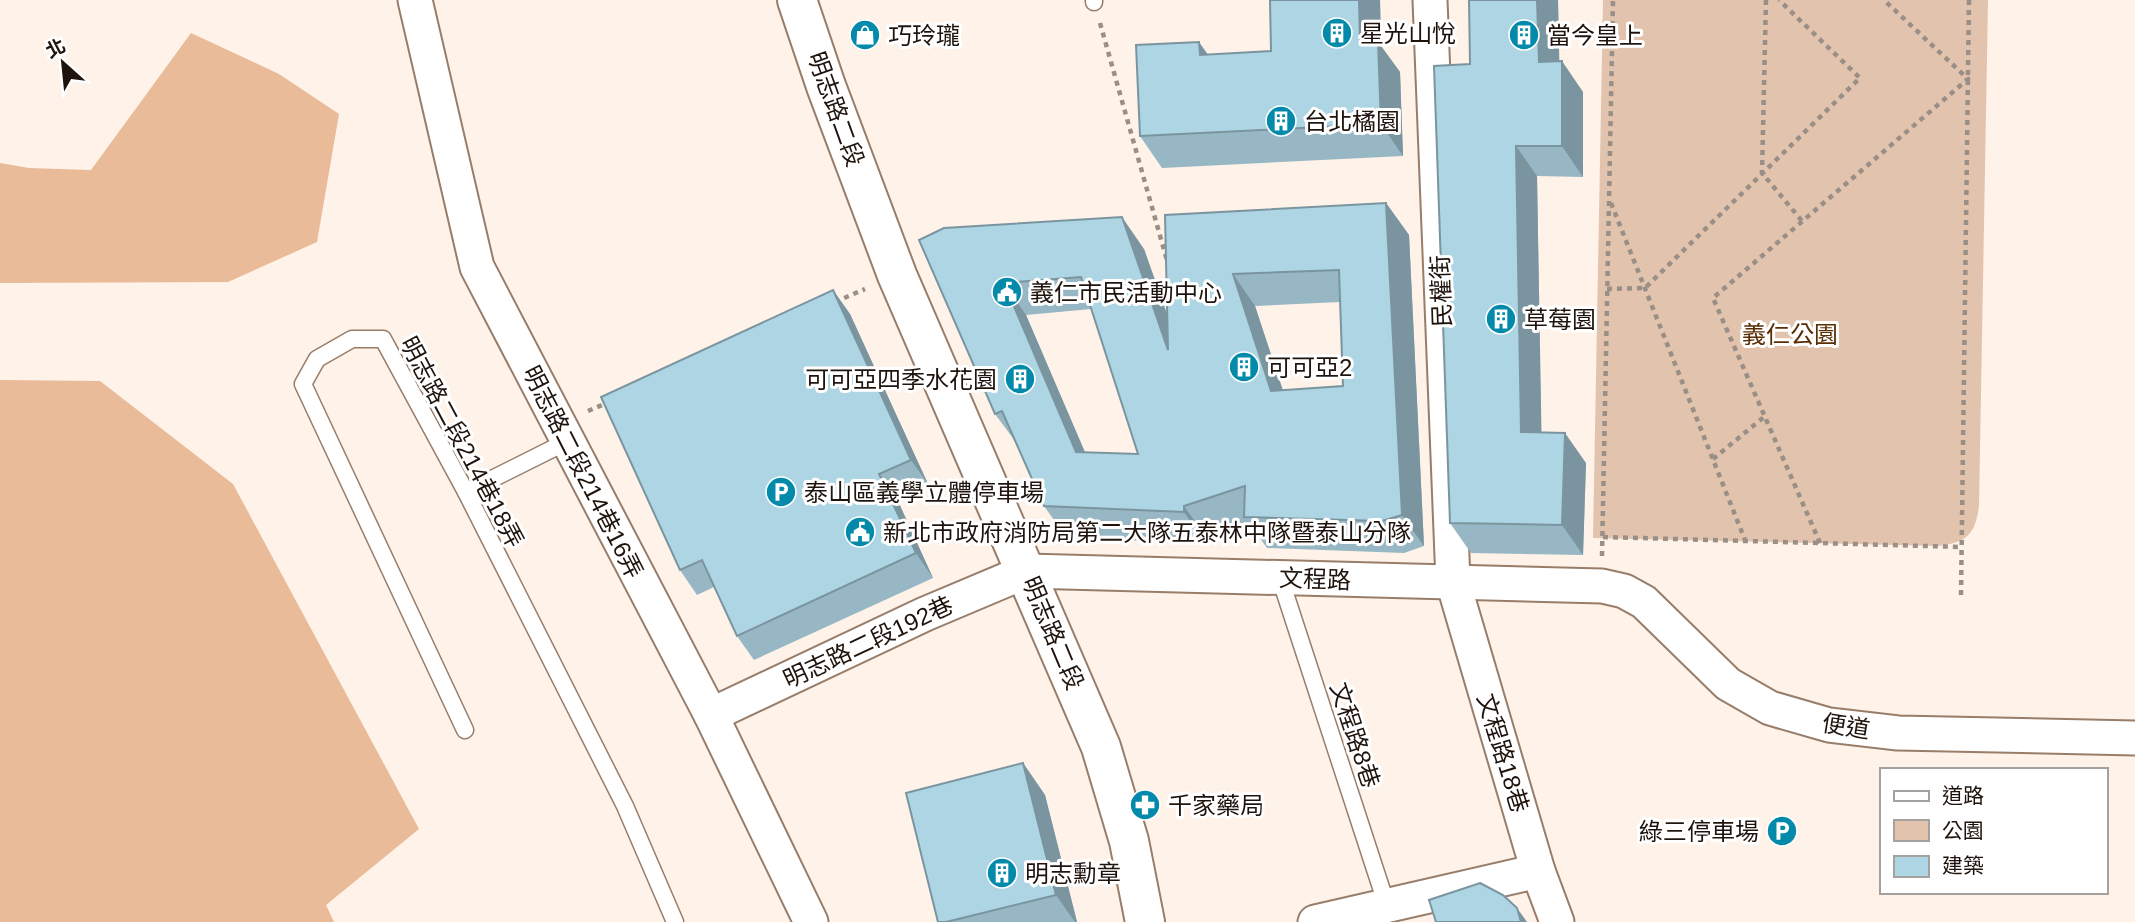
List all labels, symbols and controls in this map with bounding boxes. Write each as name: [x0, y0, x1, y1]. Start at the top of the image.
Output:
building icon: 星光山悅: [1320, 16, 1354, 50]
shop icon: 巧玲瓏: [848, 18, 882, 52]
building icon: 當今皇上: [1507, 18, 1541, 52]
place label: 星光山悅: [1360, 20, 1456, 47]
place label: 巧玲瓏: [888, 22, 960, 49]
place label: 當今皇上: [1547, 22, 1643, 49]
north arrow: [28, 28, 98, 98]
text: 北: [42, 35, 69, 62]
street label: 明志路二段: [803, 48, 869, 170]
building icon: 台北橘園: [1264, 104, 1298, 138]
place label: 台北橘園: [1304, 108, 1400, 135]
street label: 民權街: [1426, 255, 1456, 327]
public building icon: 義仁市民活動中心: [990, 275, 1024, 309]
place label: 義仁市民活動中心: [1030, 279, 1222, 306]
building icon: 草莓園: [1484, 302, 1518, 336]
place label: 草莓園: [1524, 306, 1596, 333]
park label: 義仁公園: [1742, 321, 1838, 348]
street label: 明志路二段214巷18弄: [395, 332, 529, 552]
building icon: 可可亞2: [1227, 350, 1261, 384]
place label: 可可亞2: [1267, 354, 1352, 381]
street label: 明志路二段214巷16弄: [518, 361, 648, 583]
building icon: 可可亞四季水花園: [1003, 362, 1037, 396]
place label: 可可亞四季水花園: [805, 366, 997, 393]
parking icon: 泰山區義學立體停車場: [764, 475, 798, 509]
place label: 泰山區義學立體停車場: [804, 479, 1044, 506]
public building icon: 新北市政府消防局第二大隊五泰林中隊暨泰山分隊: [843, 515, 877, 549]
place label: 新北市政府消防局第二大隊五泰林中隊暨泰山分隊: [883, 519, 1411, 546]
street label: 文程路: [1279, 564, 1351, 594]
street label: 明志路二段: [1017, 572, 1089, 694]
street label: 明志路二段192巷: [779, 591, 957, 693]
street label: 文程路8巷: [1325, 679, 1385, 791]
street label: 文程路18巷: [1472, 690, 1534, 816]
street label: 便道: [1820, 709, 1872, 743]
legend: [1880, 768, 2107, 894]
text: 道路: [1942, 784, 1984, 807]
pharmacy icon: 千家藥局: [1128, 788, 1162, 822]
place label: 千家藥局: [1168, 792, 1264, 819]
parking icon: 綠三停車場: [1765, 814, 1799, 848]
place label: 綠三停車場: [1639, 818, 1759, 845]
text: 公園: [1942, 819, 1984, 842]
text: 建築: [1942, 854, 1984, 877]
building icon: 明志勳章: [985, 856, 1019, 890]
place label: 明志勳章: [1025, 860, 1121, 887]

